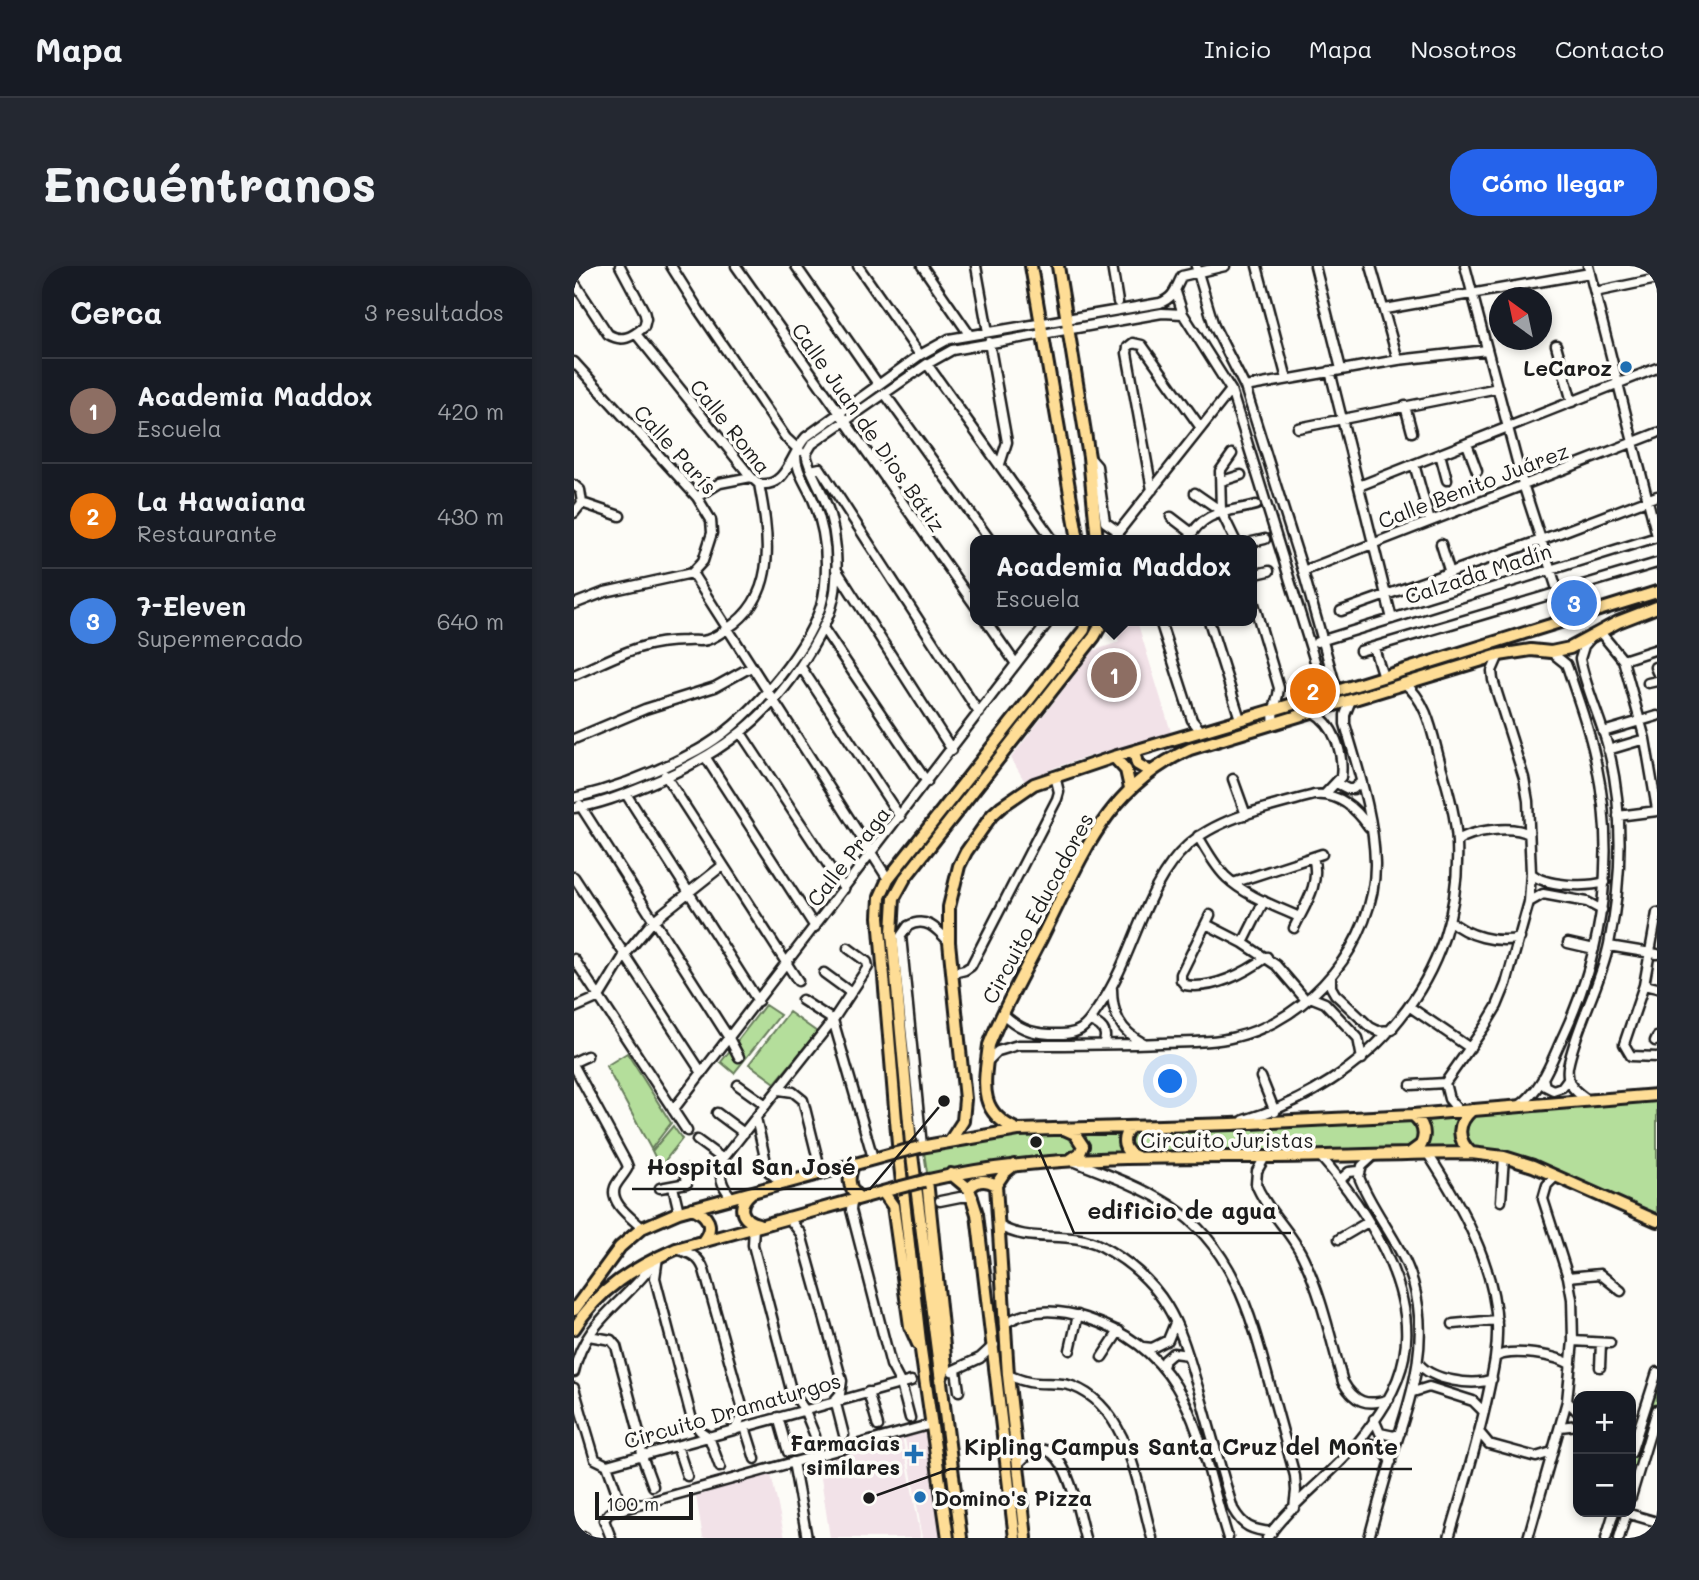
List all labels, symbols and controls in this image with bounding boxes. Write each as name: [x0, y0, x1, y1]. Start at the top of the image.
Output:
text: Mapa: [35, 27, 123, 70]
text: Inicio: [1204, 33, 1271, 64]
text: Mapa: [1309, 33, 1373, 64]
text: Nosotros: [1411, 33, 1517, 64]
text: Contacto: [1555, 33, 1664, 64]
button: Cómo llegar: [1450, 149, 1657, 216]
text: Encuéntranos: [42, 151, 376, 214]
north arrow: [1489, 287, 1552, 350]
text: Cerca: [70, 292, 162, 332]
text: 3 resultados: [364, 297, 504, 327]
street label: Calle Juan de Dios Bátiz: [786, 317, 952, 537]
place label: LeCaroz: [1523, 354, 1612, 381]
marker: LeCaroz: [1618, 359, 1634, 375]
street label: Calle Roma: [685, 373, 777, 479]
text: Academia Maddox: [137, 379, 373, 413]
text: 1: [88, 396, 98, 426]
text: 420 m: [438, 396, 504, 426]
street label: Calle París: [629, 399, 723, 499]
text: Escuela: [137, 413, 222, 443]
street label: Calle Benito Juárez: [1374, 436, 1572, 534]
text: La Hawaiana: [137, 484, 306, 518]
text: 2: [87, 501, 99, 531]
text: 430 m: [437, 501, 504, 531]
text: Restaurante: [137, 518, 277, 548]
popup: [970, 535, 1257, 626]
street label: Calzada Madín: [1401, 537, 1555, 609]
text: Academia Maddox: [996, 549, 1231, 583]
pin: 3: [1551, 577, 1597, 629]
text: Escuela: [996, 583, 1080, 613]
text: 7-Eleven: [137, 589, 246, 623]
text: 3: [86, 606, 100, 636]
text: 640 m: [437, 606, 504, 636]
text: Supermercado: [137, 623, 303, 653]
pin: 1: [1091, 649, 1137, 701]
pin: 2: [1290, 665, 1336, 717]
street label: Calle Praga: [800, 800, 896, 912]
street label: Circuito Educadores: [975, 808, 1099, 1008]
your location: [1153, 1064, 1187, 1098]
street label: Circuito Juristas: [1140, 1126, 1314, 1153]
callout: Hospital San José: [632, 1145, 870, 1189]
text: Hospital San José: [646, 1151, 856, 1181]
callout: edificio de agua: [1074, 1189, 1291, 1233]
text: edificio de agua: [1087, 1195, 1277, 1225]
street label: Circuito Dramaturgos: [620, 1366, 844, 1454]
map controls: [1573, 1391, 1636, 1517]
button: +: [1573, 1391, 1636, 1454]
callout: Kipling Campus Santa Cruz del Monte: [950, 1425, 1412, 1469]
place label: Farmacias similares: [790, 1429, 900, 1480]
text: Kipling Campus Santa Cruz del Monte: [964, 1431, 1398, 1461]
marker: Farmacias similares: [906, 1446, 922, 1462]
button: −: [1573, 1454, 1636, 1517]
place label: Domino's Pizza: [934, 1484, 1092, 1511]
scale bar: [595, 1489, 693, 1521]
marker: Domino's Pizza: [912, 1489, 928, 1505]
text: 100 m: [606, 1491, 659, 1516]

